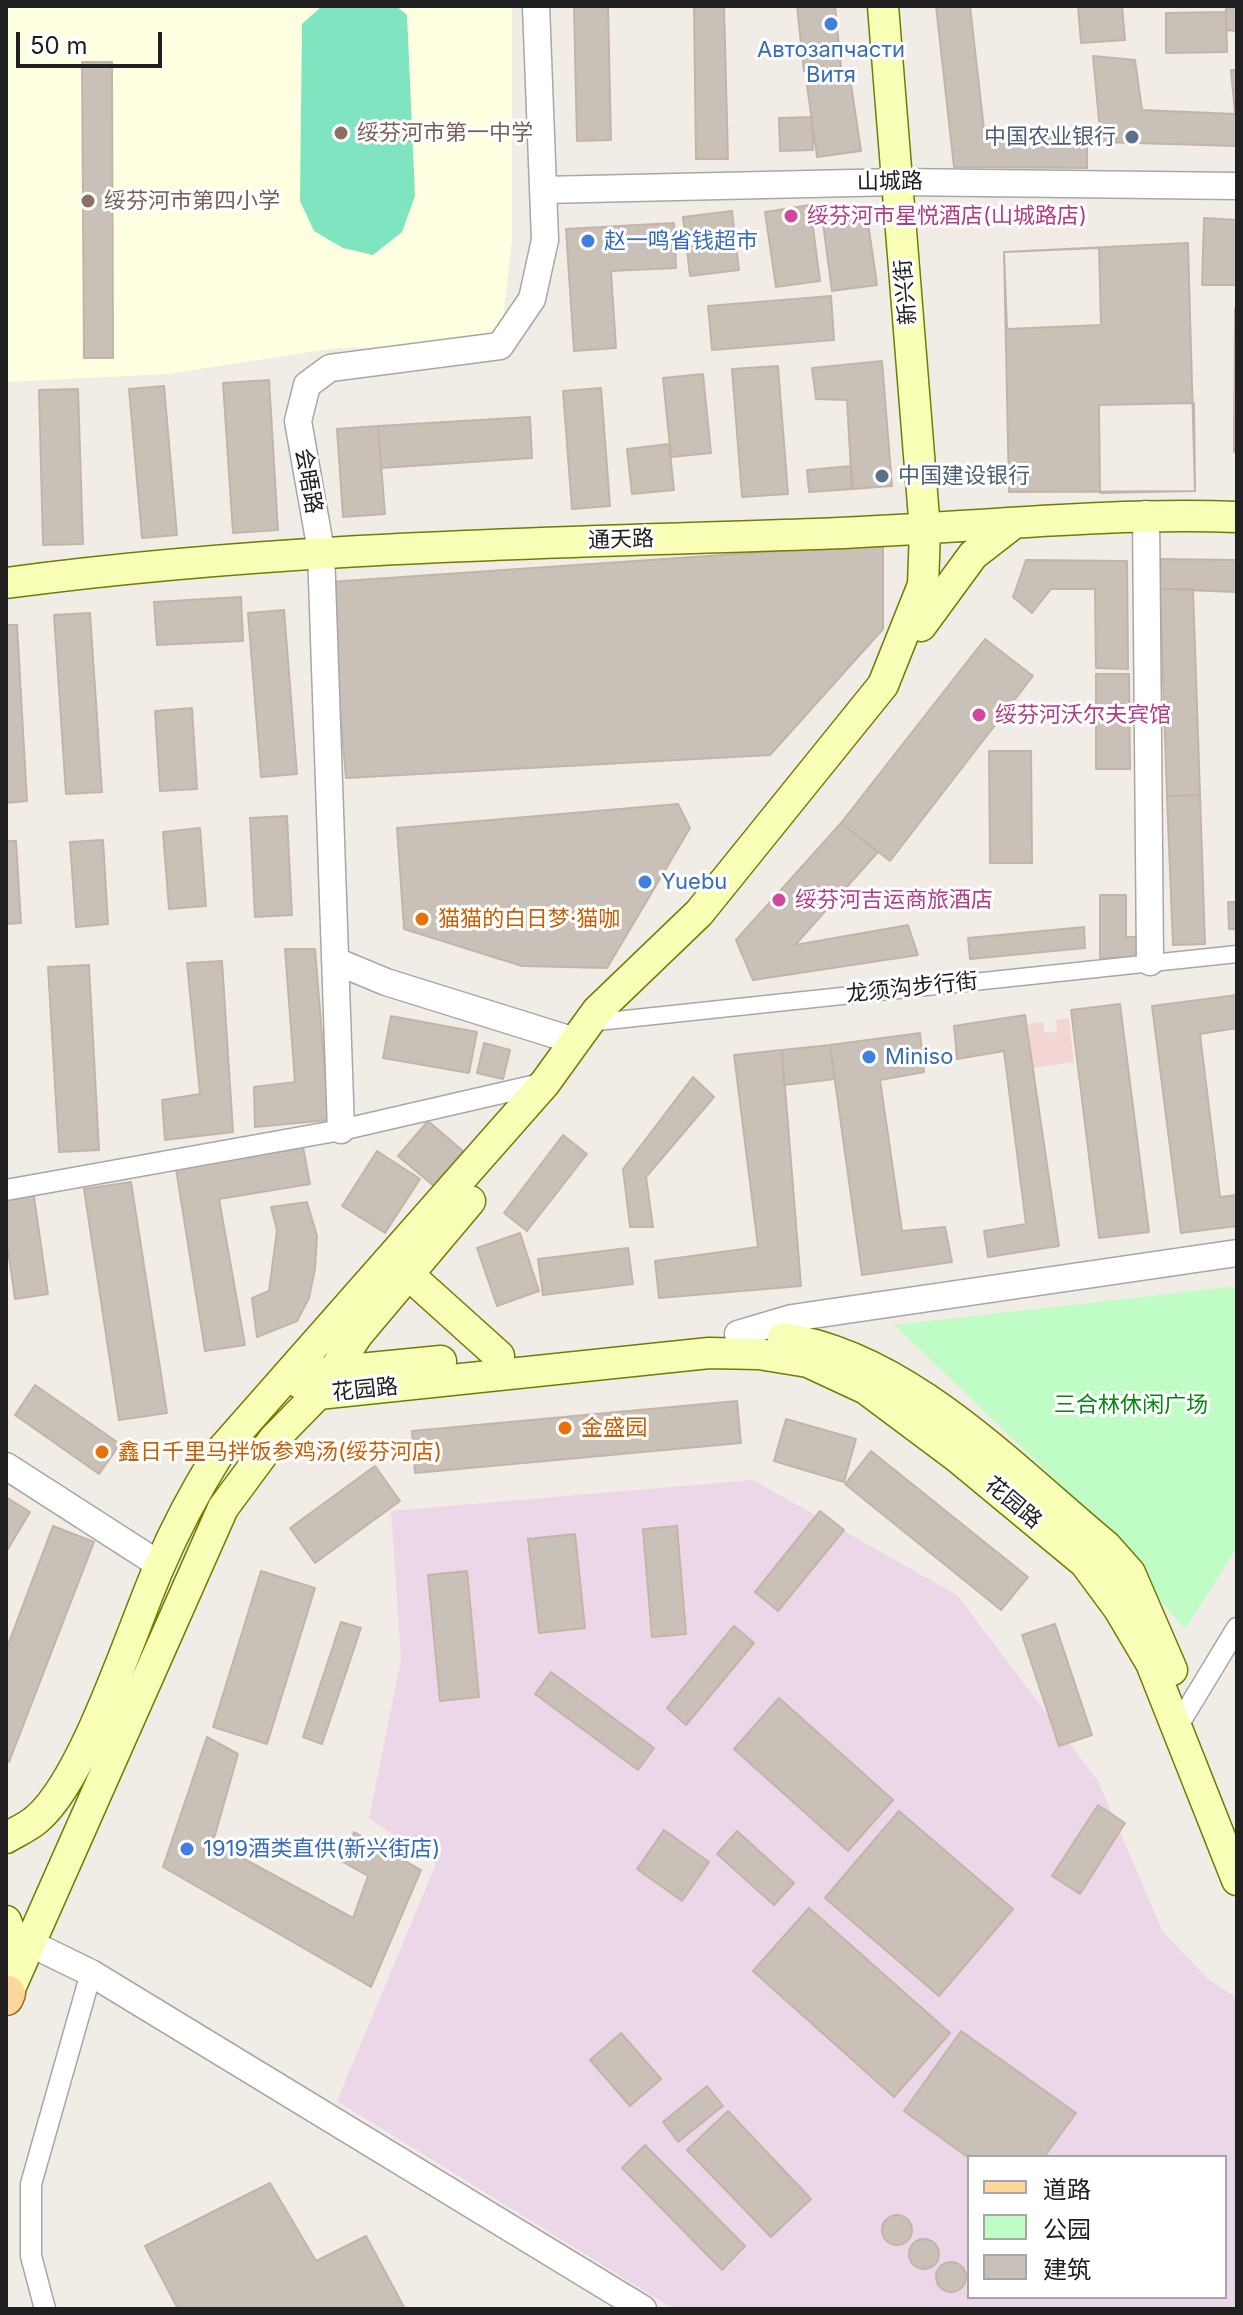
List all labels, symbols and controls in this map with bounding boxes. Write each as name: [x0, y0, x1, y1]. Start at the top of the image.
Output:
marker: Автозапчасти Витя: [822, 15, 840, 33]
scale bar: [20, 16, 166, 66]
text: 50 m: [30, 31, 88, 60]
place label: Автозапчасти Витя: [757, 37, 905, 88]
place label: 绥芬河市第一中学: [357, 120, 533, 146]
marker: 绥芬河市第一中学: [332, 124, 350, 142]
place label: 中国农业银行: [984, 124, 1116, 150]
marker: 中国农业银行: [1123, 128, 1141, 146]
street label: 山城路: [857, 168, 923, 196]
place label: 绥芬河市第四小学: [104, 188, 280, 214]
marker: 绥芬河市第四小学: [79, 192, 97, 210]
place label: 绥芬河市星悦酒店(山城路店): [807, 203, 1087, 229]
marker: 绥芬河市星悦酒店(山城路店): [782, 207, 800, 225]
place label: 赵一鸣省钱超市: [604, 228, 758, 254]
marker: 赵一鸣省钱超市: [579, 232, 597, 250]
street label: 新兴街: [890, 258, 922, 326]
street label: 会晤路: [289, 446, 327, 516]
place label: 中国建设银行: [898, 463, 1030, 489]
marker: 中国建设银行: [873, 467, 891, 485]
street label: 通天路: [588, 526, 654, 554]
place label: 绥芬河沃尔夫宾馆: [995, 702, 1171, 728]
marker: 绥芬河沃尔夫宾馆: [970, 706, 988, 724]
place label: Yuebu: [661, 869, 727, 895]
marker: Yuebu: [636, 873, 654, 891]
place label: 绥芬河吉运商旅酒店: [795, 887, 993, 913]
marker: 绥芬河吉运商旅酒店: [770, 891, 788, 909]
place label: 猫猫的白日梦·猫咖: [438, 906, 620, 932]
marker: 猫猫的白日梦·猫咖: [413, 910, 431, 928]
street label: 龙须沟步行街: [845, 968, 979, 1008]
place label: Miniso: [885, 1044, 953, 1070]
marker: Miniso: [860, 1048, 878, 1066]
street label: 花园路: [331, 1373, 399, 1407]
park label: 三合林休闲广场: [1054, 1392, 1208, 1418]
place label: 金盛园: [581, 1415, 647, 1441]
marker: 金盛园: [556, 1419, 574, 1437]
place label: 鑫日千里马拌饭参鸡汤(绥芬河店): [118, 1439, 442, 1465]
marker: 鑫日千里马拌饭参鸡汤(绥芬河店): [93, 1443, 111, 1461]
street label: 花园路: [979, 1472, 1047, 1534]
place label: 1919酒类直供(新兴街店): [203, 1836, 440, 1862]
marker: 1919酒类直供(新兴街店): [178, 1840, 196, 1858]
legend: [967, 2155, 1227, 2299]
text: 道路: [1043, 2175, 1091, 2204]
text: 公园: [1043, 2215, 1091, 2244]
text: 建筑: [1043, 2255, 1091, 2284]

